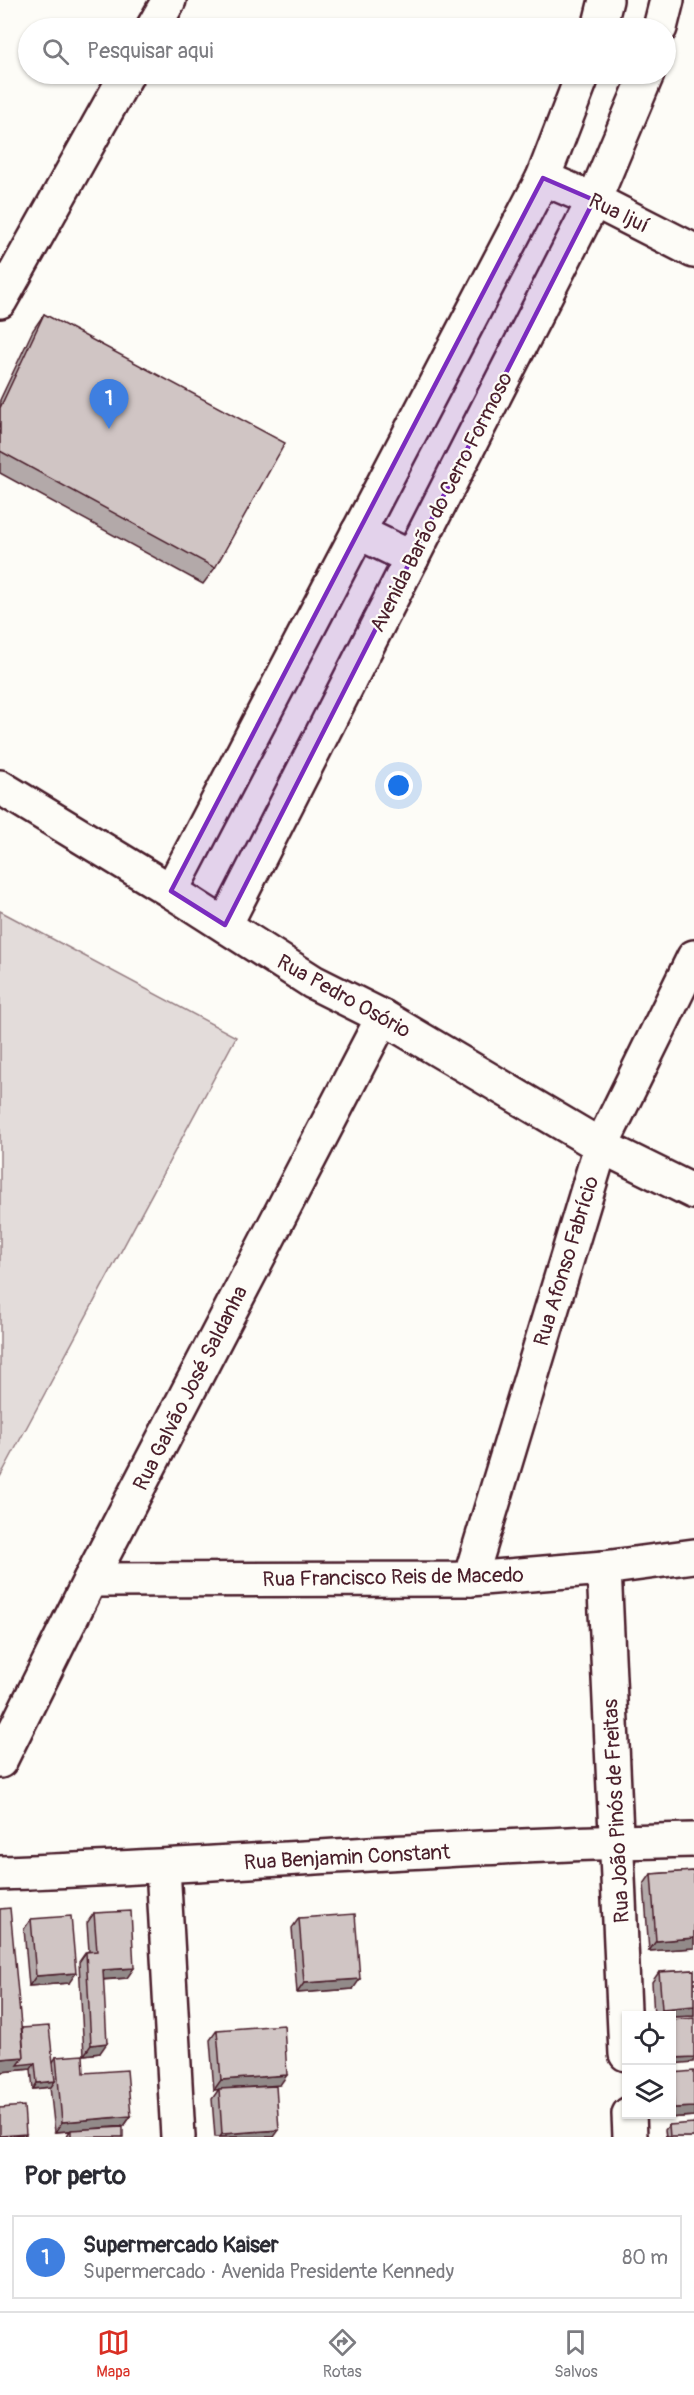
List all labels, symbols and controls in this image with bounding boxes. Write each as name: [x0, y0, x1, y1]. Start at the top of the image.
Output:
search box: [18, 18, 676, 84]
icon: search: [39, 35, 72, 68]
text: Pesquisar aqui: [87, 37, 213, 65]
street label: Rua Ijuí: [584, 187, 653, 240]
street label: Avenida Barão do Cerro Formoso: [364, 368, 519, 637]
pin: 1: [90, 380, 128, 429]
your location: [384, 771, 413, 800]
street label: Rua Pedro Osório: [272, 949, 415, 1044]
street label: Rua Afonso Fabrício: [528, 1173, 605, 1349]
street label: Rua Galvão José Saldanha: [127, 1281, 254, 1495]
street label: Rua Francisco Reis de Macedo: [262, 1562, 524, 1593]
street label: Rua João Pinós de Freitas: [597, 1698, 636, 1924]
street label: Rua Benjamin Constant: [243, 1839, 451, 1876]
map controls: [622, 2011, 676, 2119]
button: locate: [622, 2011, 676, 2065]
button: layers: [622, 2065, 676, 2119]
text: Por perto: [24, 2160, 126, 2192]
text: Supermercado Kaiser: [83, 2231, 279, 2259]
text: 1: [42, 2245, 49, 2270]
text: 80 m: [622, 2245, 668, 2270]
text: Supermercado · Avenida Presidente Kennedy: [83, 2259, 454, 2284]
tab: Mapa: [96, 2326, 130, 2382]
tab: Rotas: [323, 2326, 362, 2382]
tab: Salvos: [554, 2326, 598, 2382]

